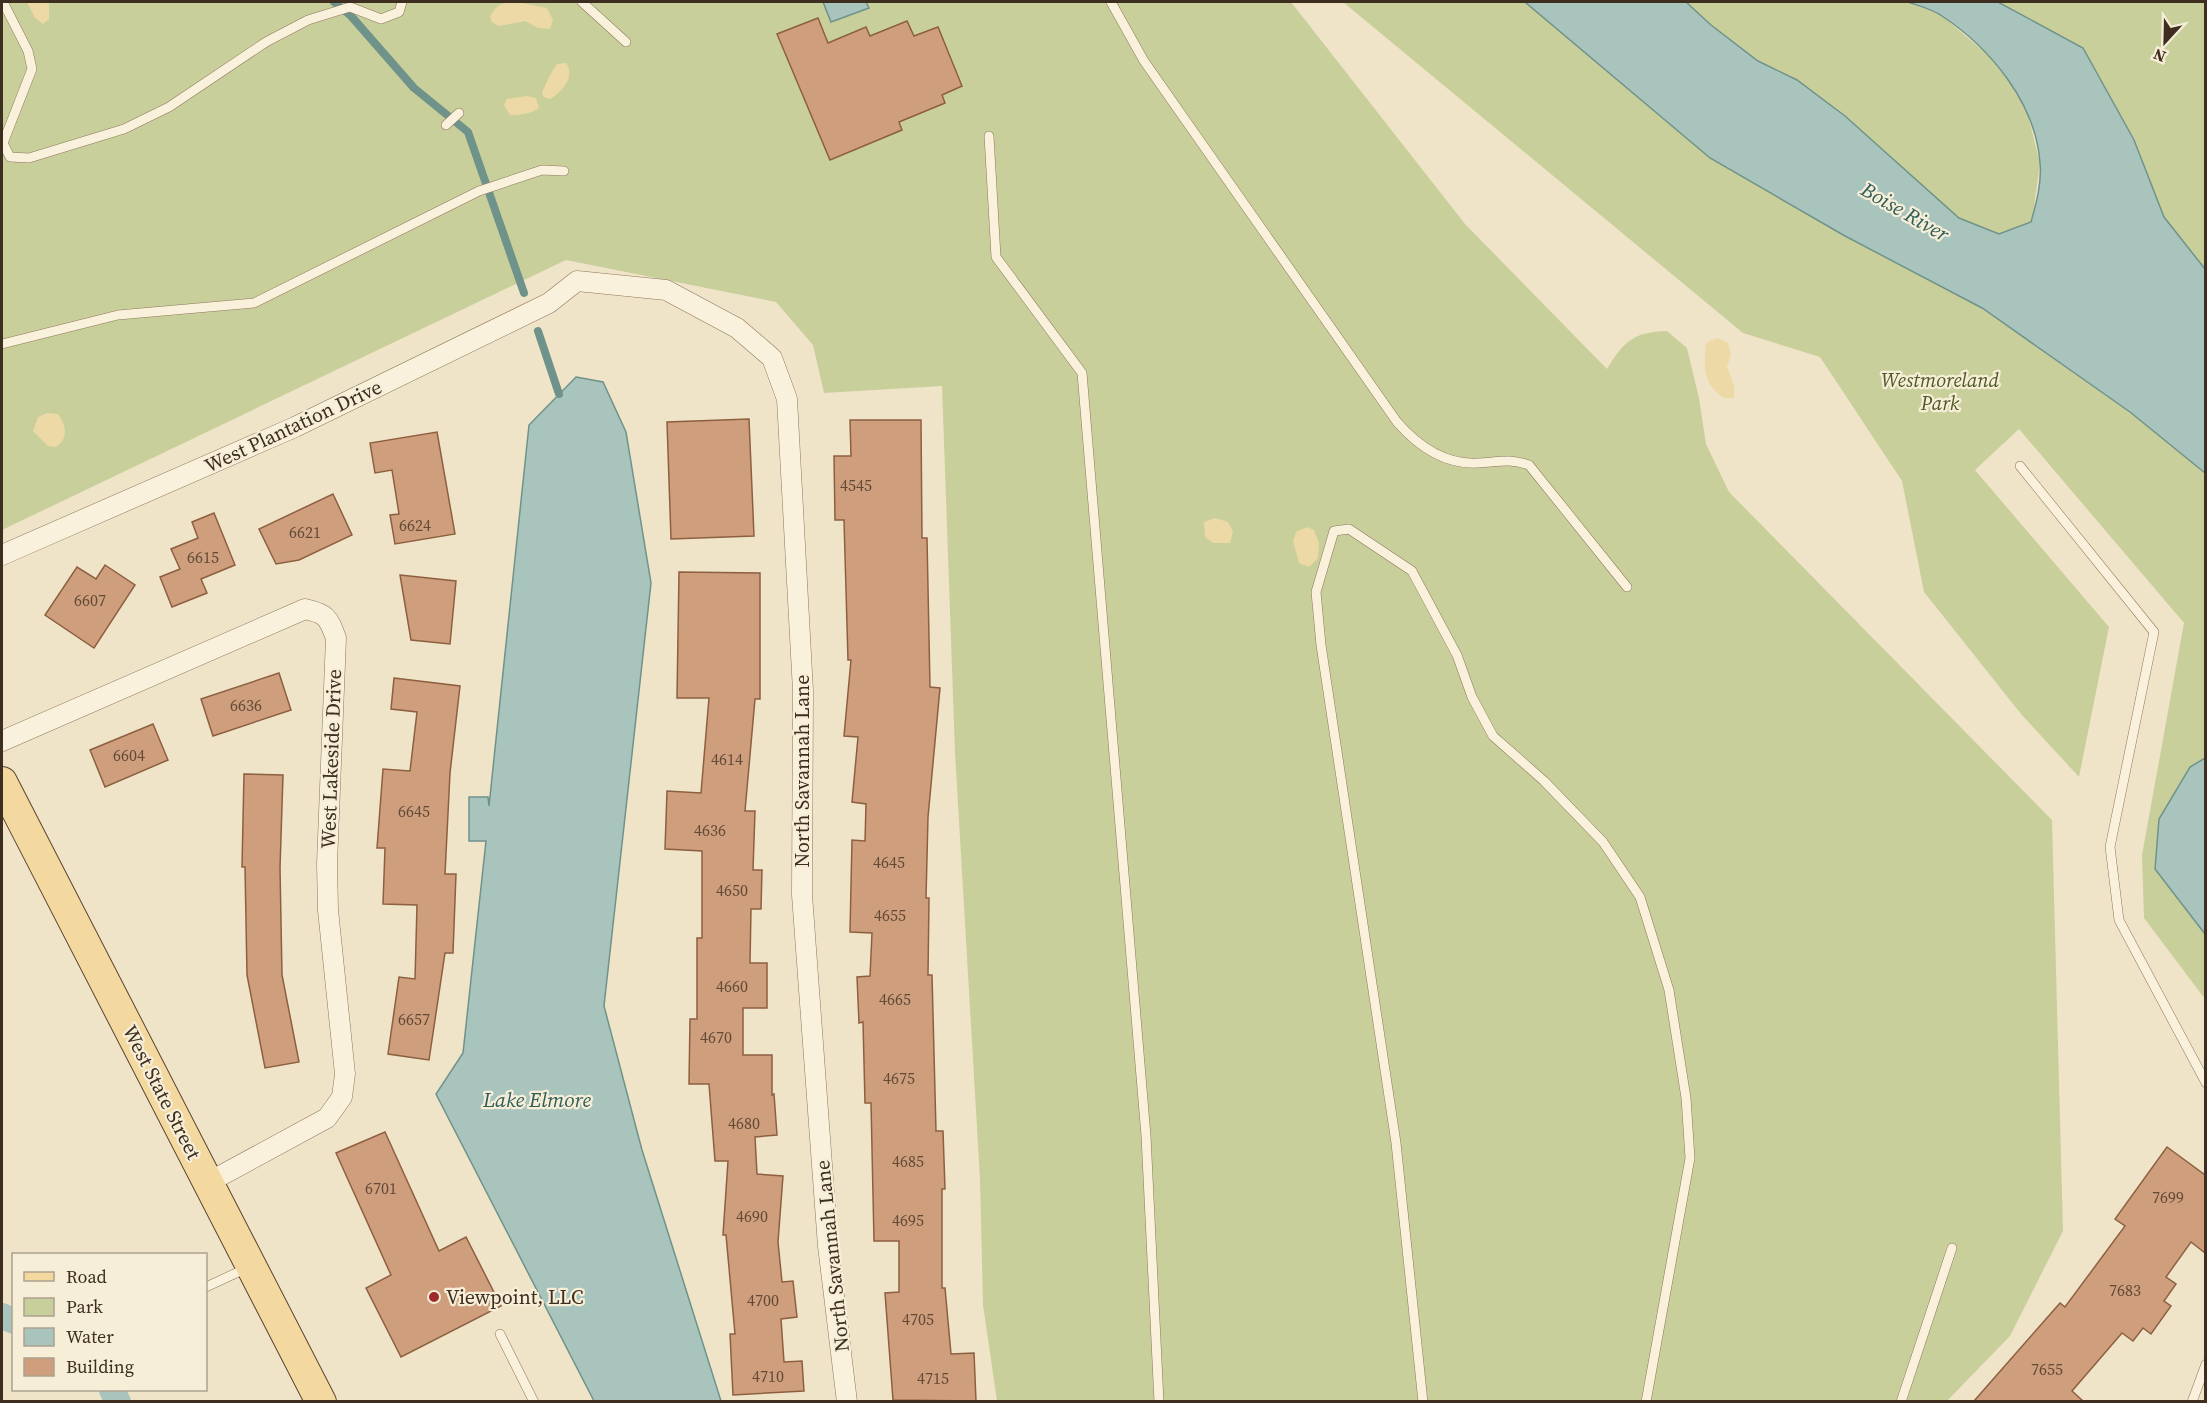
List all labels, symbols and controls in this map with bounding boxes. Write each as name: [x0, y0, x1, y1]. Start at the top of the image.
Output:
north arrow: [2135, 12, 2195, 72]
text: N: [2150, 43, 2169, 68]
water label: Boise River: [1855, 174, 1955, 249]
park label: Westmoreland Park: [1881, 366, 2000, 417]
street label: West Plantation Drive: [200, 373, 386, 479]
house number: 4545: [840, 474, 872, 496]
house number: 6624: [399, 514, 431, 536]
house number: 6621: [289, 521, 321, 543]
house number: 6615: [187, 546, 219, 568]
house number: 6607: [74, 589, 106, 611]
street label: West Lakeside Drive: [314, 669, 348, 849]
street label: North Savannah Lane: [788, 675, 816, 867]
house number: 6636: [230, 694, 262, 716]
house number: 6604: [113, 744, 145, 766]
house number: 4614: [711, 748, 743, 770]
house number: 6645: [398, 800, 430, 822]
house number: 4636: [694, 819, 726, 841]
house number: 4645: [873, 851, 905, 873]
house number: 4650: [716, 879, 748, 901]
house number: 4655: [874, 904, 906, 926]
house number: 4660: [716, 975, 748, 997]
house number: 4665: [879, 988, 911, 1010]
house number: 6657: [398, 1008, 430, 1030]
street label: West State Street: [116, 1020, 208, 1165]
house number: 4670: [700, 1026, 732, 1048]
house number: 4675: [883, 1067, 915, 1089]
water label: Lake Elmore: [482, 1085, 591, 1114]
house number: 4680: [728, 1112, 760, 1134]
house number: 4685: [892, 1150, 924, 1172]
street label: North Savannah Lane: [808, 1159, 856, 1353]
house number: 6701: [365, 1177, 397, 1199]
house number: 7699: [2152, 1186, 2184, 1208]
house number: 4690: [736, 1205, 768, 1227]
house number: 4695: [892, 1209, 924, 1231]
legend: [12, 1253, 207, 1391]
text: Road: [66, 1264, 107, 1289]
house number: 7683: [2109, 1279, 2141, 1301]
place label: Viewpoint, LLC: [446, 1283, 584, 1311]
house number: 4700: [747, 1289, 779, 1311]
marker: Viewpoint, LLC: [427, 1290, 441, 1304]
text: Park: [66, 1294, 103, 1319]
house number: 4705: [902, 1308, 934, 1330]
text: Water: [66, 1324, 114, 1349]
text: Building: [66, 1354, 134, 1379]
house number: 7655: [2031, 1358, 2063, 1380]
house number: 4710: [752, 1365, 784, 1387]
house number: 4715: [917, 1367, 949, 1389]

